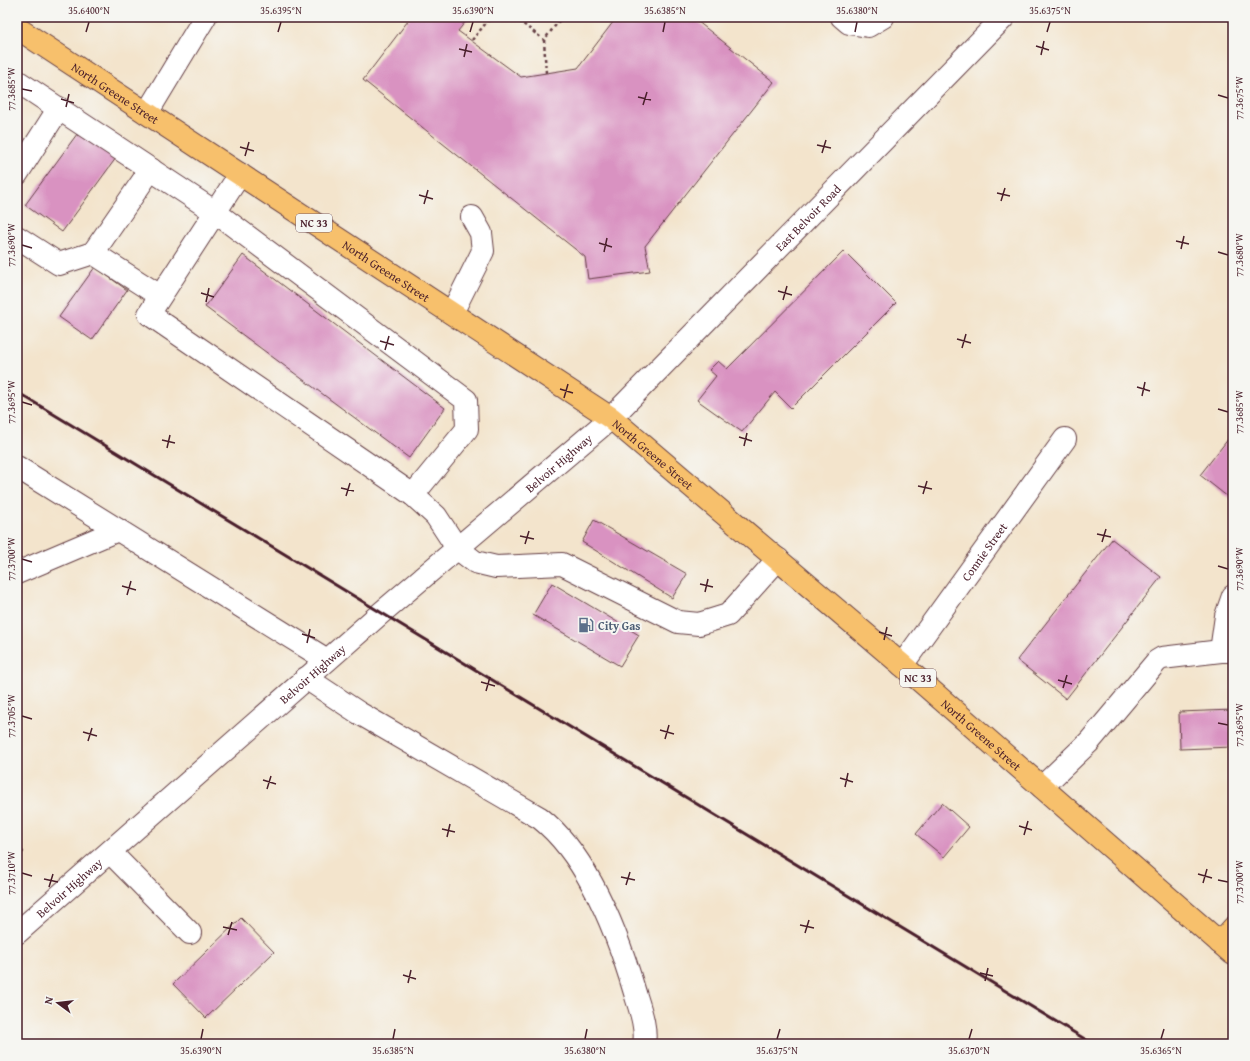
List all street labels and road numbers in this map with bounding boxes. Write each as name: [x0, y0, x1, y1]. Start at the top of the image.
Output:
street label: North Greene Street: [69, 58, 163, 128]
street label: East Belvoir Road: [771, 180, 845, 255]
road number: NC 33: [296, 214, 332, 232]
street label: North Greene Street: [340, 236, 434, 306]
street label: North Greene Street: [609, 415, 698, 494]
street label: Belvoir Highway: [521, 429, 595, 496]
street label: Connie Street: [957, 518, 1011, 584]
street label: Belvoir Highway: [275, 640, 349, 707]
road number: NC 33: [900, 669, 936, 687]
street label: North Greene Street: [938, 695, 1026, 775]
street label: Belvoir Highway: [32, 854, 106, 921]

